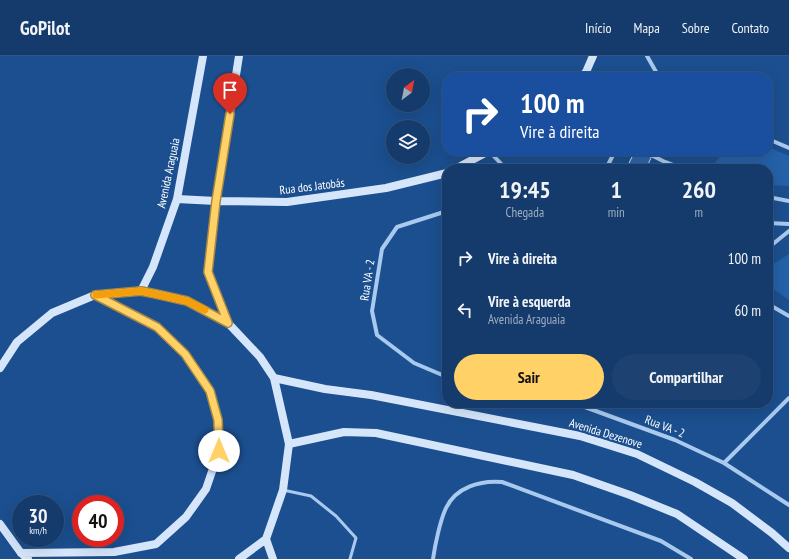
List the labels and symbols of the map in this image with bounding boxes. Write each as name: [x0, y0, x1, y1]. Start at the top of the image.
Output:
north arrow: [386, 68, 430, 112]
pin: [213, 73, 247, 114]
street label: Avenida Araguaia: [153, 136, 183, 209]
street label: Rua dos Jatobás: [279, 175, 345, 197]
street label: Rua VA - 2: [356, 258, 378, 302]
street label: Rua VA - 2: [643, 412, 687, 440]
street label: Avenida Dezenove: [568, 415, 644, 451]
position arrow: [198, 430, 240, 472]
speed limit sign: 40: [72, 495, 124, 547]

